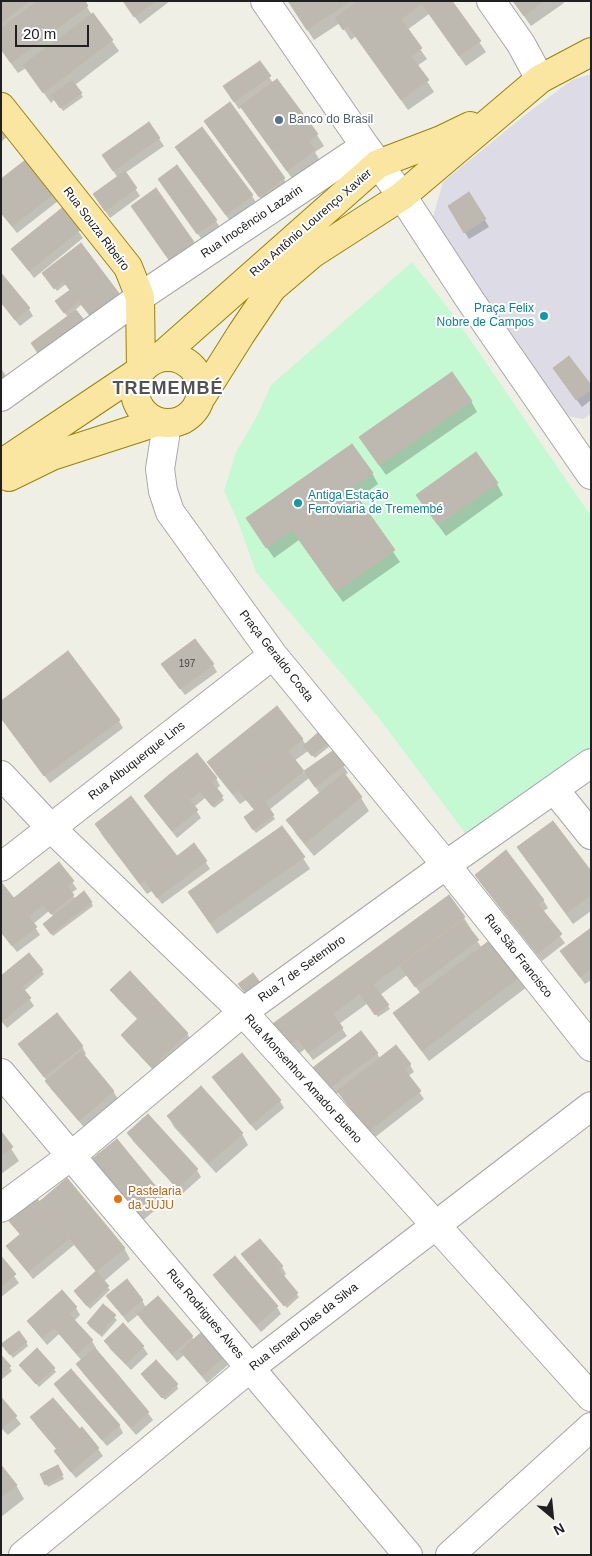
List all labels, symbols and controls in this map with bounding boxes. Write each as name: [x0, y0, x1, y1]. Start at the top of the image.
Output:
scale bar: [18, 15, 91, 47]
text: 20 m: [23, 25, 56, 42]
place label: Banco do Brasil: [289, 113, 373, 127]
marker: Banco do Brasil: [273, 114, 285, 126]
street label: Rua Antônio Lourenço Xavier: [247, 166, 375, 280]
street label: Rua Inocêncio Lazarin: [198, 183, 306, 261]
street label: Rua Souza Ribeiro: [60, 184, 132, 274]
place label: Praça Felix Nobre de Campos: [437, 302, 534, 330]
marker: Praça Felix Nobre de Campos: [538, 310, 550, 322]
district label: TREMEMBÉ: [112, 378, 224, 400]
place label: Antiga Estação Ferroviaria de Tremembé: [308, 489, 443, 517]
marker: Antiga Estação Ferroviaria de Tremembé: [292, 497, 304, 509]
street label: Praça Geraldo Costa: [236, 607, 316, 705]
house number: 197: [179, 658, 195, 670]
street label: Rua Albuquerque Lins: [86, 719, 188, 803]
street label: Rua São Francisco: [481, 911, 555, 1001]
street label: Rua 7 de Setembro: [256, 933, 348, 1005]
street label: Rua Monsenhor Amador Bueno: [241, 1011, 365, 1147]
place label: Pastelaria da JUJU: [128, 1185, 181, 1213]
marker: Pastelaria da JUJU: [112, 1193, 124, 1205]
street label: Rua Rodrigues Alves: [163, 1266, 247, 1362]
street label: Rua Ismael Dias da Silva: [247, 1280, 361, 1374]
north arrow: [527, 1491, 577, 1541]
text: N: [551, 1520, 567, 1539]

